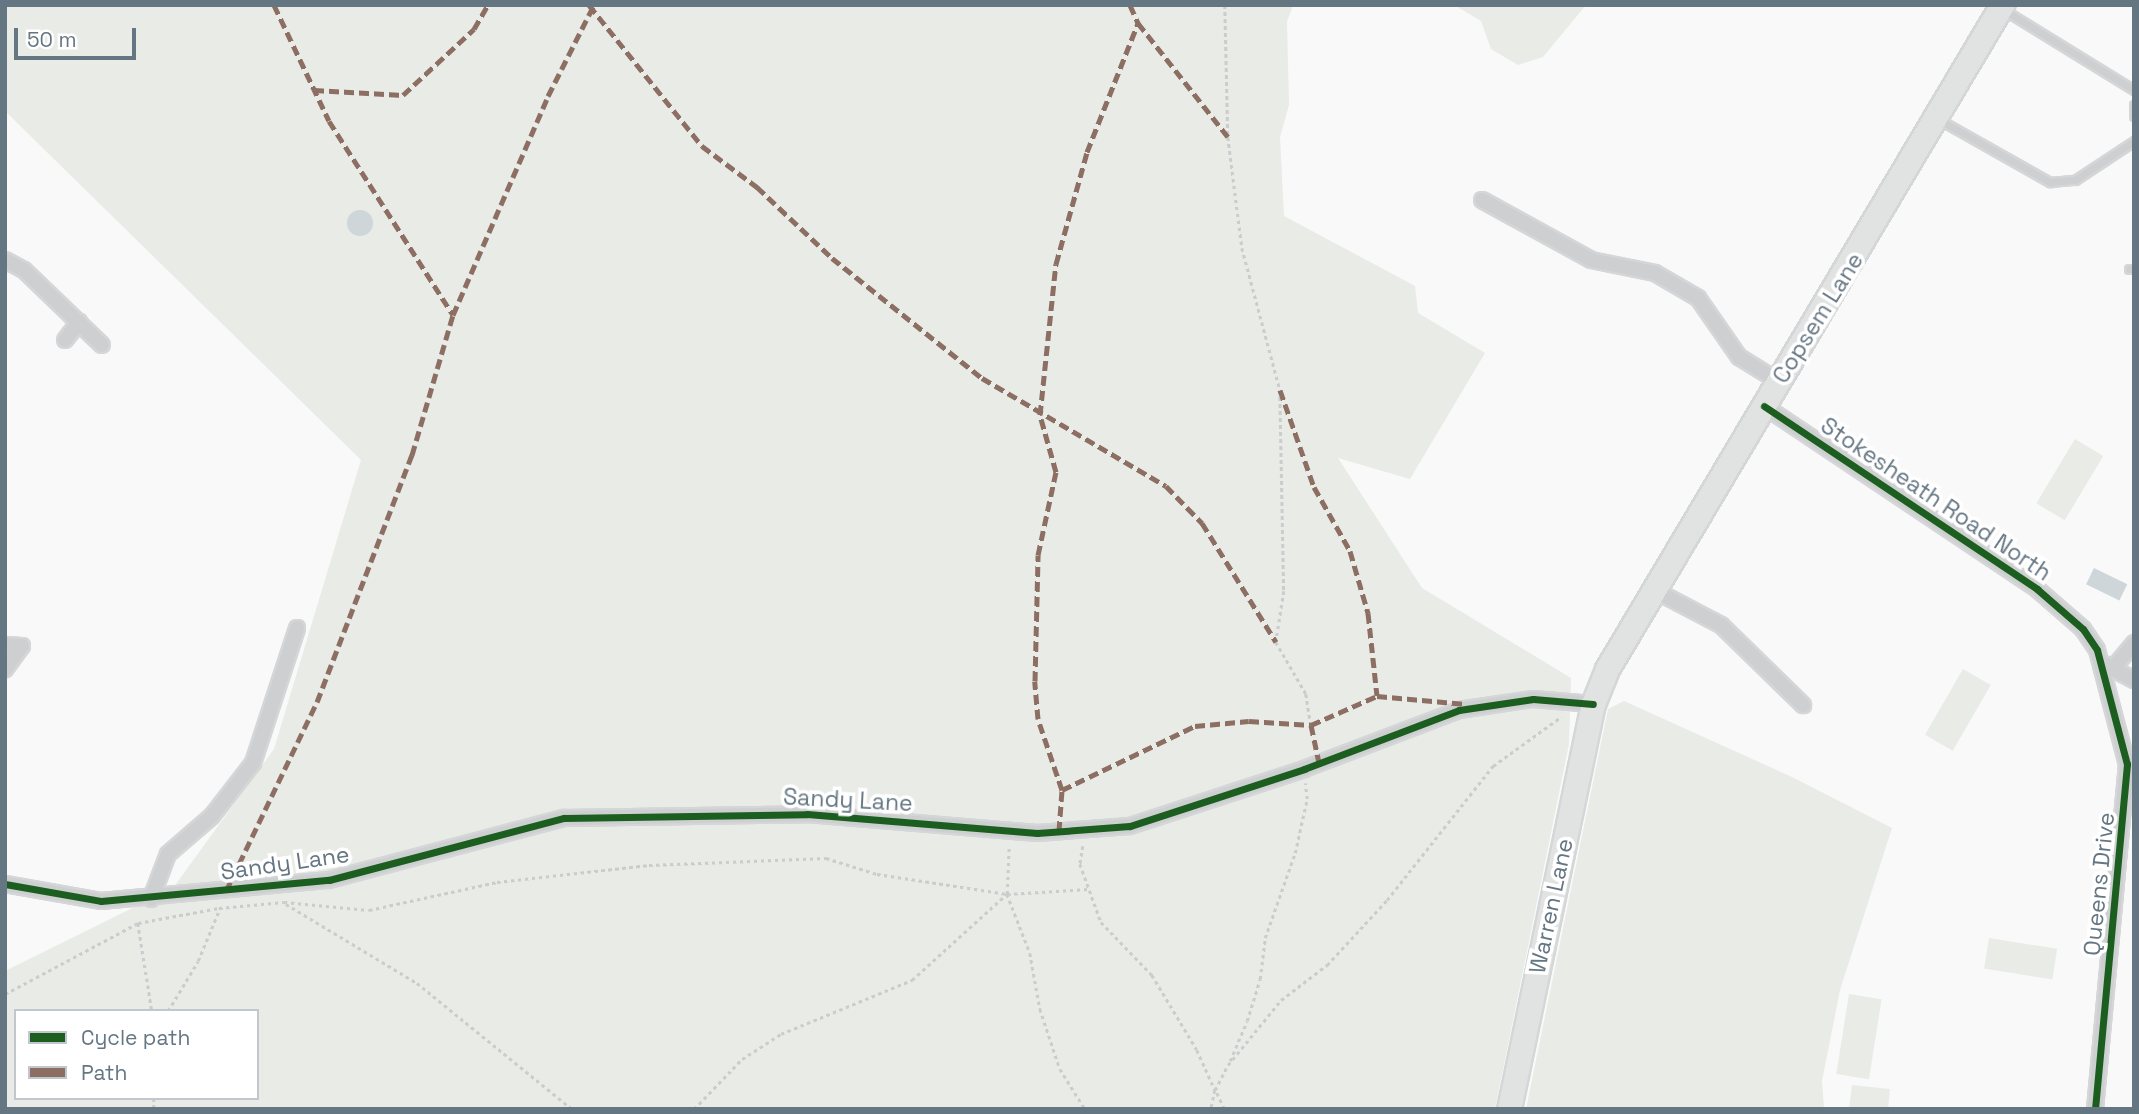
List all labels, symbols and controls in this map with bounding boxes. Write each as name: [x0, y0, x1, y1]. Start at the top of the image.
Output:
scale bar: [18, 14, 140, 58]
text: 50 m: [27, 26, 77, 53]
street label: Copsem Lane: [1767, 248, 1869, 388]
street label: Stokesheath Road North: [1816, 412, 2056, 586]
street label: Sandy Lane: [783, 783, 913, 817]
street label: Queens Drive: [2078, 811, 2120, 957]
street label: Warren Lane: [1523, 836, 1579, 976]
street label: Sandy Lane: [219, 840, 351, 886]
legend: [14, 1009, 259, 1100]
text: Cycle path: [81, 1024, 190, 1051]
text: Path: [81, 1059, 127, 1086]

